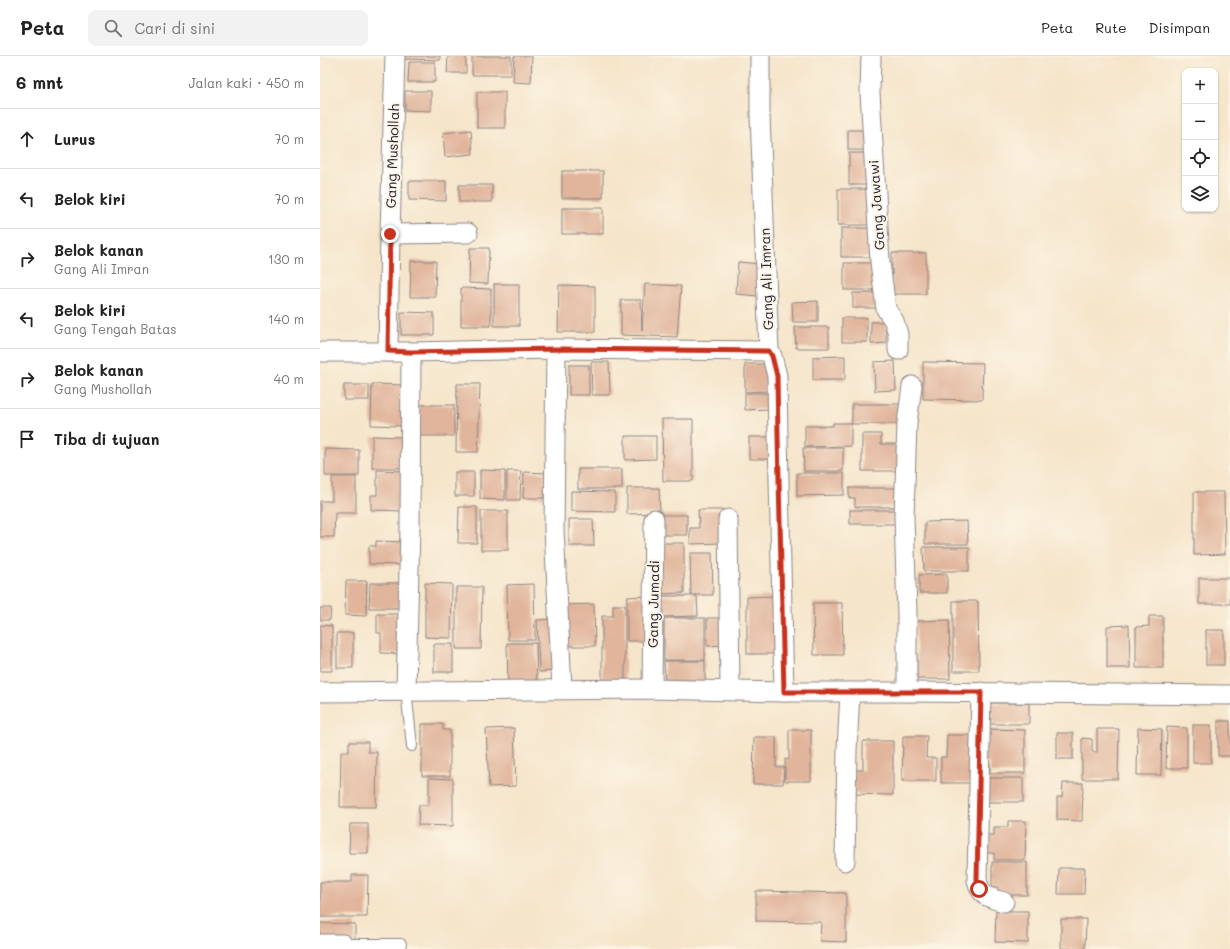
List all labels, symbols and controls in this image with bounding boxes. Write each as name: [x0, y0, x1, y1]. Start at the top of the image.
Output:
search box: [88, 10, 368, 46]
text: Peta: [20, 15, 64, 40]
icon: search: [102, 17, 124, 39]
text: Cari di sini: [134, 18, 215, 38]
text: Peta: [1041, 18, 1073, 37]
text: Rute: [1095, 18, 1127, 37]
text: Disimpan: [1149, 18, 1210, 37]
map controls: [1182, 68, 1218, 212]
button: +: [1182, 68, 1218, 104]
text: 6 mnt: [16, 71, 63, 93]
text: Jalan kaki · 450 m: [188, 74, 304, 91]
street label: Gang Mushollah: [381, 103, 403, 209]
button: −: [1182, 104, 1218, 140]
icon: ahead: [16, 128, 38, 150]
text: Lurus: [54, 129, 95, 149]
text: 70 m: [274, 130, 304, 147]
button: locate: [1182, 140, 1218, 176]
street label: Gang Jawawi: [863, 159, 889, 251]
button: layers: [1182, 176, 1218, 212]
icon: left: [16, 188, 38, 210]
text: Belok kiri: [54, 189, 126, 209]
text: 70 m: [274, 190, 304, 207]
route end: [381, 225, 399, 243]
street label: Gang Ali Imran: [755, 228, 777, 330]
text: Belok kanan: [54, 240, 143, 260]
icon: right: [16, 248, 38, 270]
text: 130 m: [268, 250, 304, 267]
text: Gang Ali Imran: [54, 260, 149, 277]
text: Belok kiri: [54, 300, 126, 320]
icon: left: [16, 308, 38, 330]
text: 140 m: [268, 310, 304, 327]
text: Gang Tengah Batas: [54, 320, 177, 337]
text: Belok kanan: [54, 360, 143, 380]
icon: right: [16, 368, 38, 390]
text: 40 m: [274, 370, 304, 387]
text: Gang Mushollah: [54, 380, 151, 397]
icon: arrive: [16, 428, 38, 450]
text: Tiba di tujuan: [54, 429, 159, 449]
street label: Gang Jumadi: [643, 560, 663, 648]
route start: [970, 880, 988, 898]

